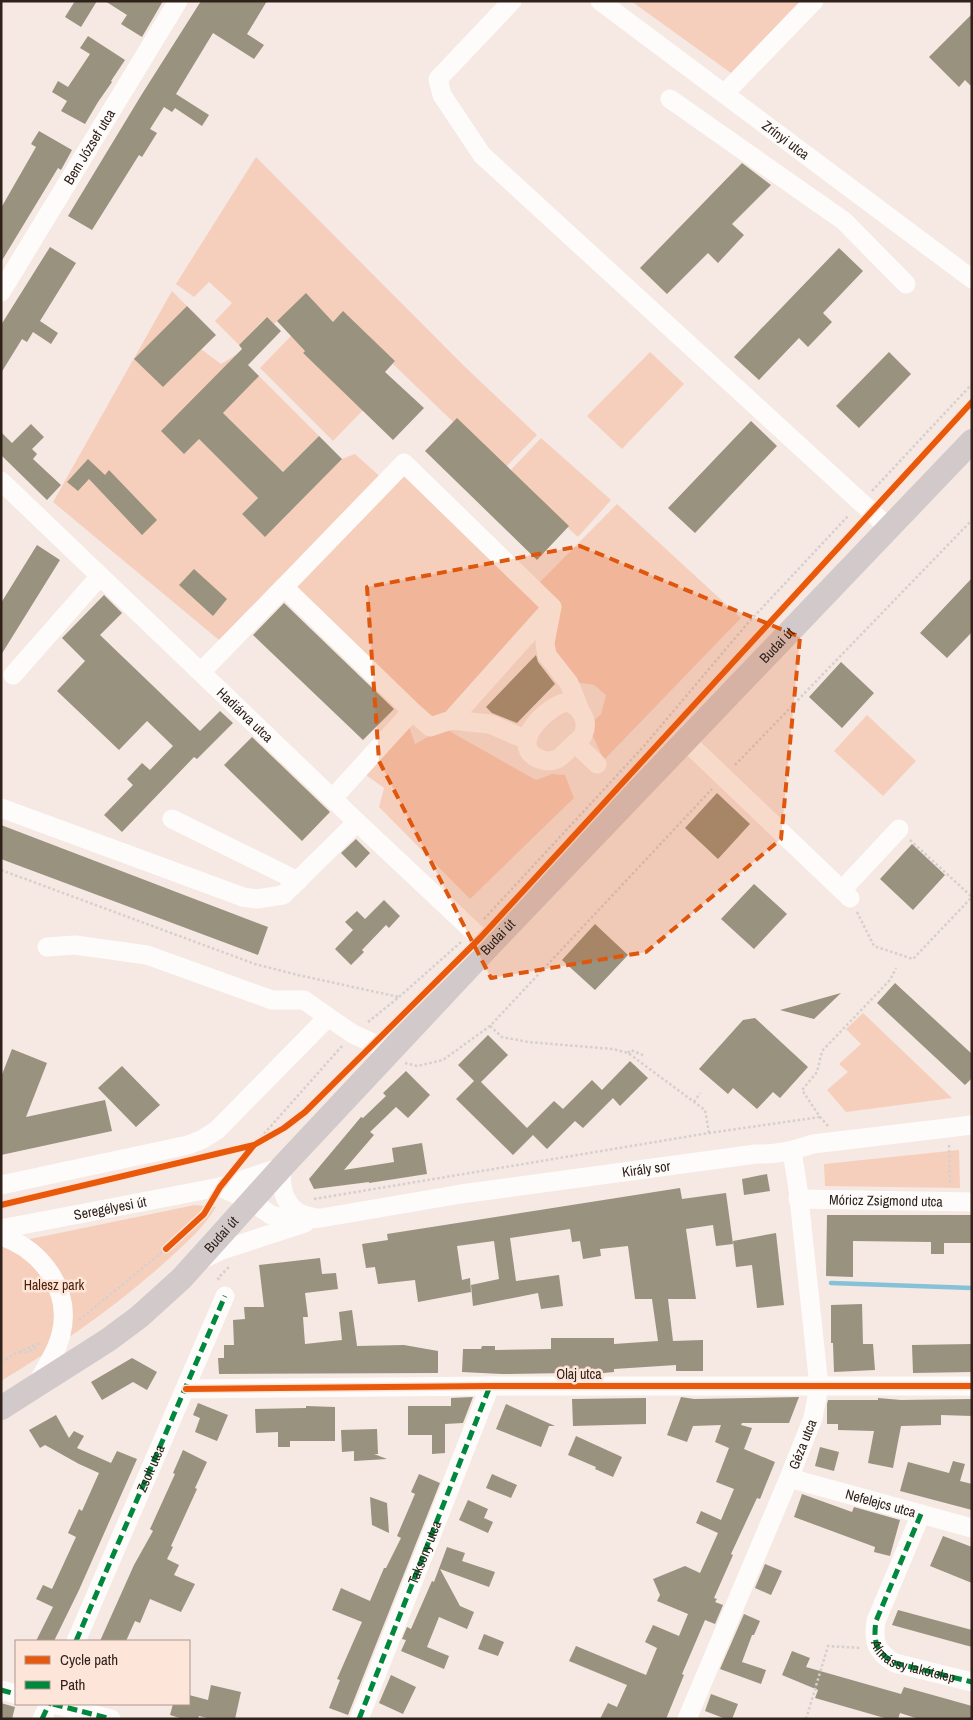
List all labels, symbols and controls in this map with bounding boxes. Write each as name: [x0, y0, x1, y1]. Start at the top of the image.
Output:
street label: Bem József utca: [60, 105, 119, 188]
street label: Zrínyi utca: [759, 116, 813, 164]
street label: Budai út: [755, 623, 798, 667]
street label: Hadiárva utca: [213, 684, 278, 746]
street label: Budai út: [476, 915, 519, 959]
street label: Király sor: [621, 1157, 672, 1181]
street label: Móricz Zsigmond utca: [829, 1191, 944, 1211]
street label: Seregélyesi út: [72, 1192, 148, 1224]
street label: Budai út: [200, 1213, 242, 1256]
park label: Halesz park: [24, 1276, 85, 1294]
street label: Olaj utca: [556, 1365, 602, 1383]
street label: Géza utca: [784, 1416, 821, 1472]
street label: Zsolt utca: [132, 1441, 169, 1495]
street label: Nefelejcs utca: [843, 1485, 918, 1521]
street label: Taksony utca: [404, 1517, 445, 1587]
street label: Almássy lakótelep: [867, 1637, 957, 1687]
legend: [15, 1640, 190, 1705]
text: Cycle path: [60, 1649, 118, 1670]
text: Path: [60, 1674, 85, 1695]

